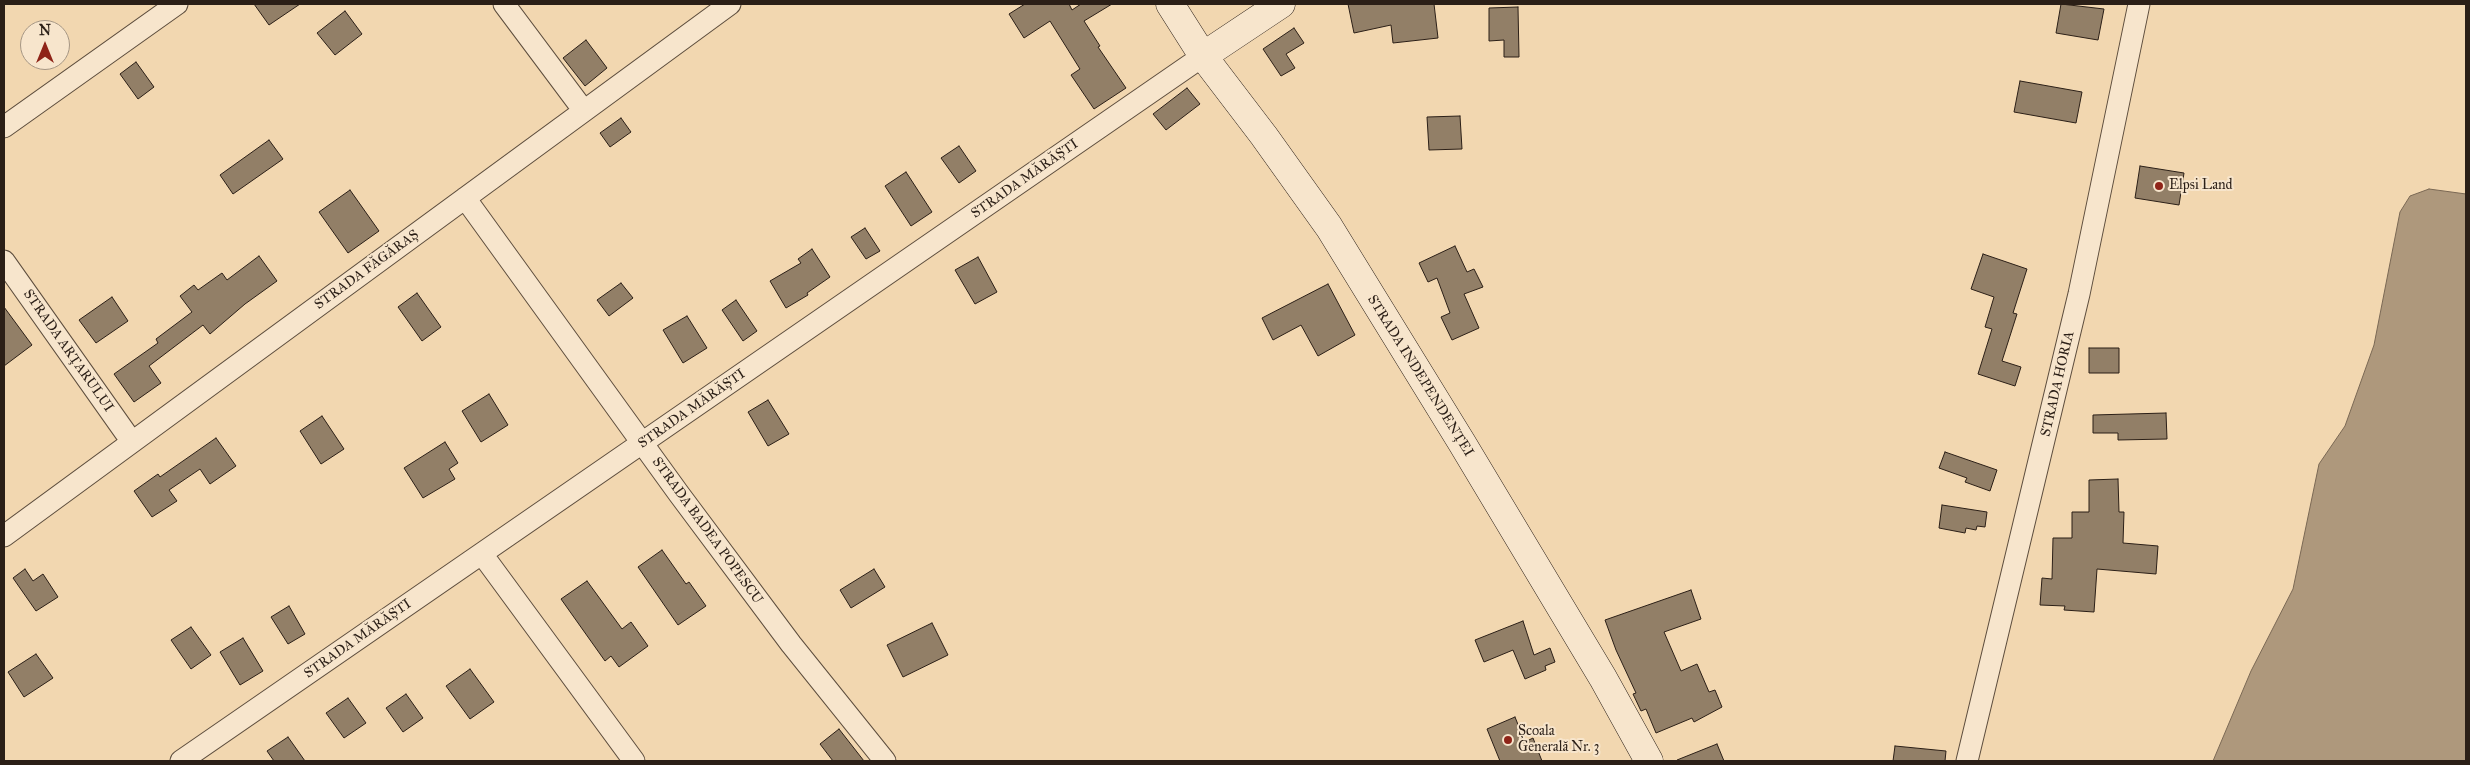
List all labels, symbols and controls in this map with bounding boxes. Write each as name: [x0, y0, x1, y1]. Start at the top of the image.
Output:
north arrow: [20, 20, 70, 70]
text: N: [39, 22, 51, 39]
street label: STRADA MĂRĂȘTI: [968, 136, 1082, 222]
place label: Elpsi Land: [2169, 178, 2233, 194]
marker: Elpsi Land: [2153, 180, 2165, 192]
street label: STRADA FĂGĂRAȘ: [312, 227, 422, 313]
street label: STRADA ARȚARULUI: [19, 286, 117, 416]
street label: STRADA INDEPENDENȚEI: [1363, 292, 1477, 460]
street label: STRADA HORIA: [2038, 330, 2078, 438]
street label: STRADA MĂRĂȘTI: [635, 366, 749, 452]
street label: STRADA BADEA POPESCU: [648, 454, 766, 608]
street label: STRADA MĂRĂȘTI: [301, 596, 415, 682]
place label: Școala Generală Nr. 3: [1518, 724, 1599, 756]
marker: Școala Generală Nr. 3: [1502, 734, 1514, 746]

